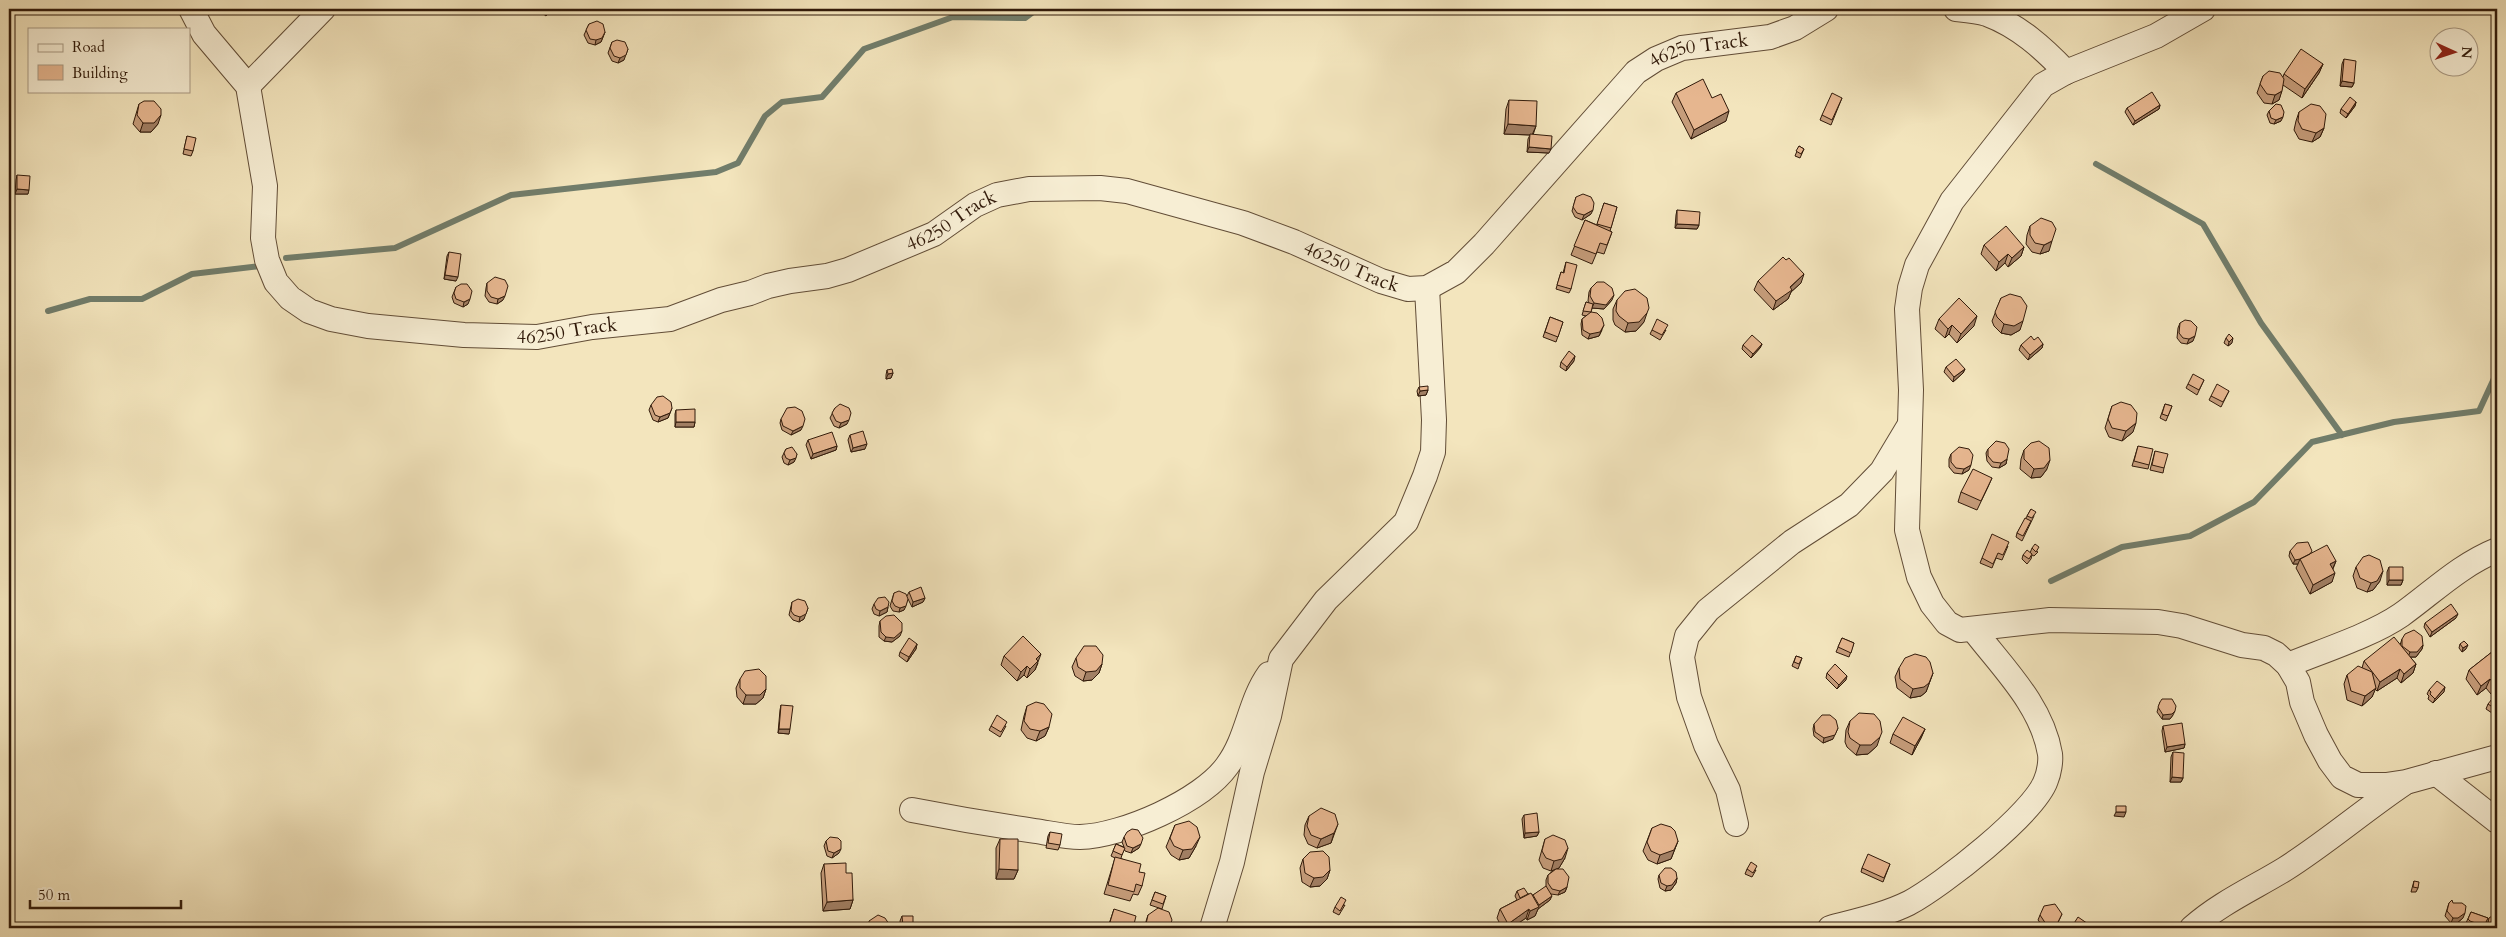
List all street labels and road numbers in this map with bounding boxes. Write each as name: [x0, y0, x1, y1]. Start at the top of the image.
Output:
street label: 46250 Track: [1643, 27, 1750, 74]
street label: 46250 Track: [902, 184, 1001, 257]
street label: 46250 Track: [1299, 235, 1403, 299]
street label: 46250 Track: [516, 311, 619, 350]

